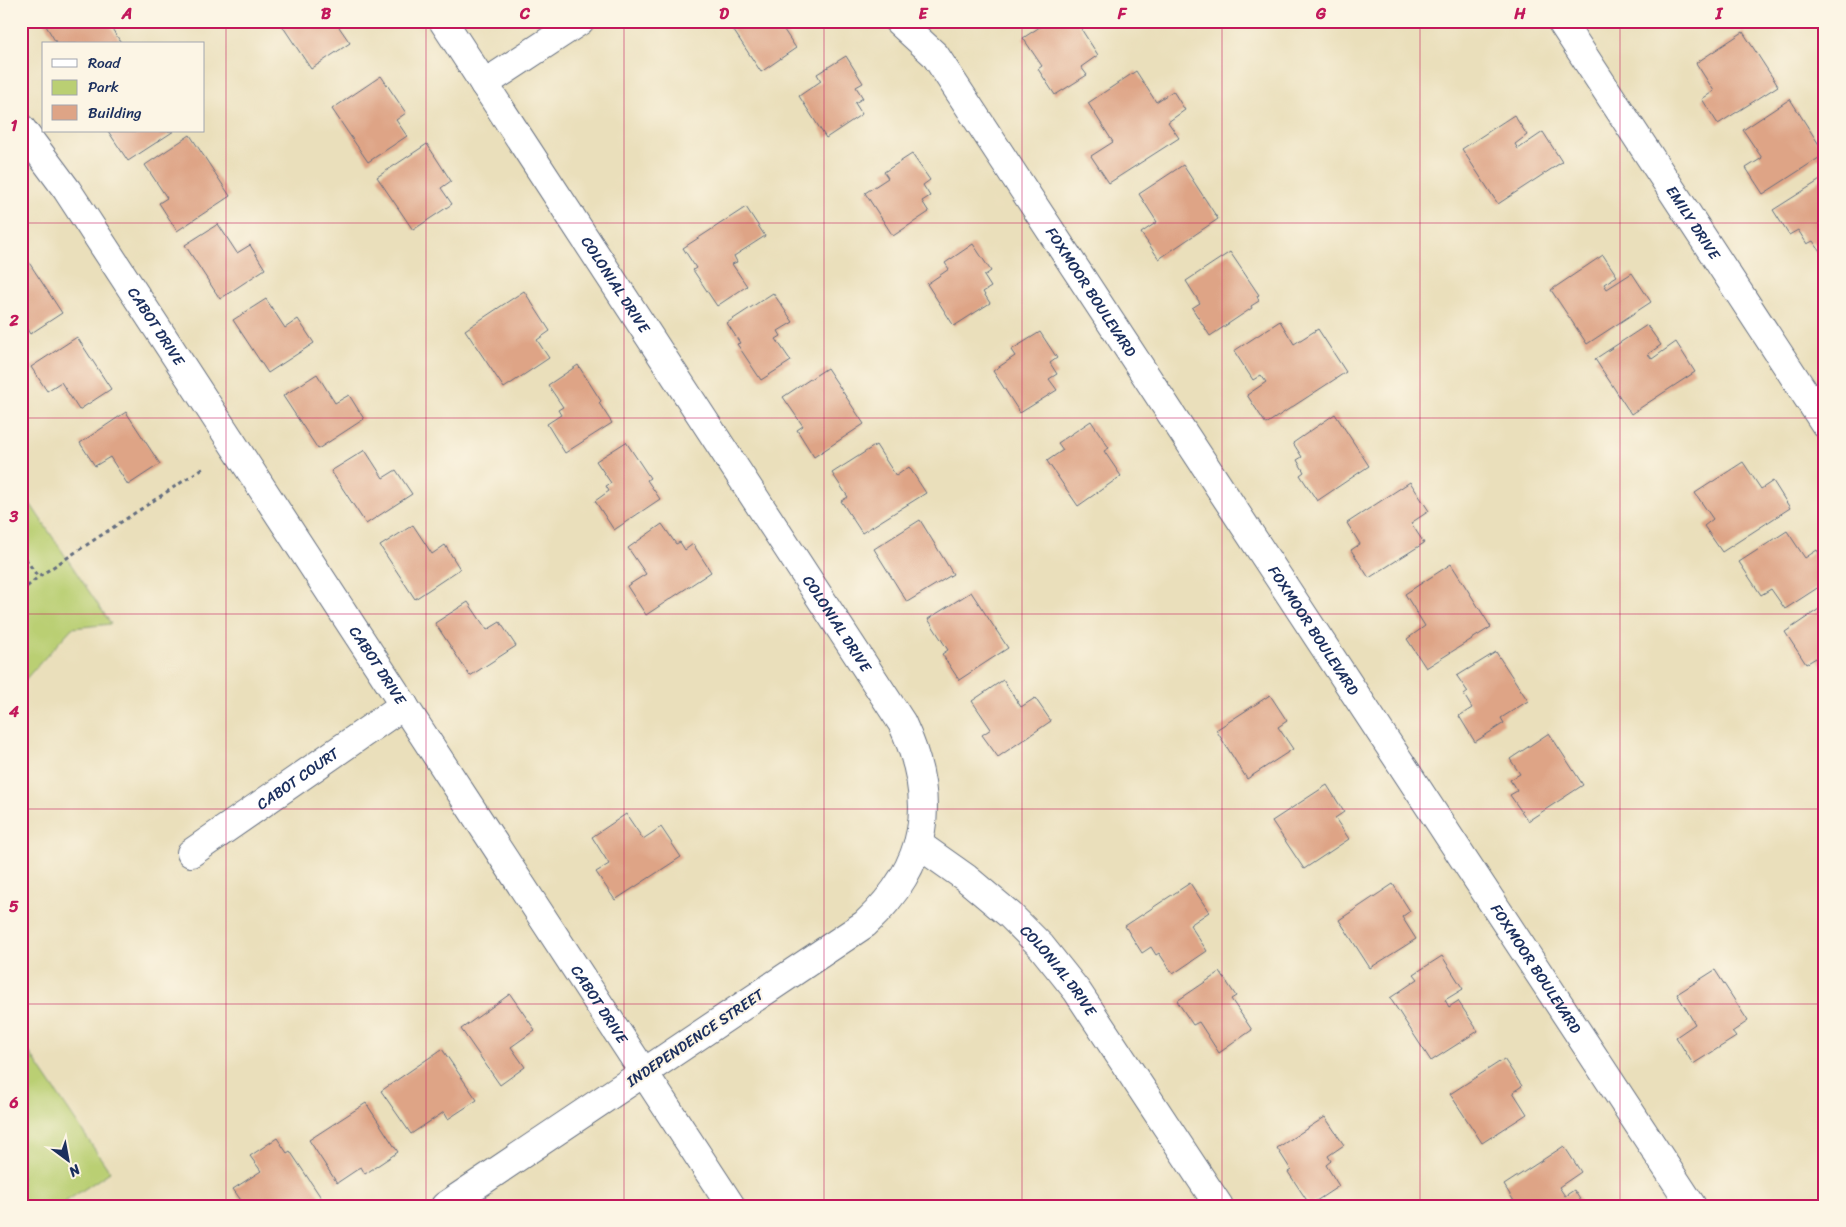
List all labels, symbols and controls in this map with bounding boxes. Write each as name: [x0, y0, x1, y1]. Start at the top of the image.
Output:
text: A: [121, 0, 132, 28]
text: B: [321, 0, 332, 28]
text: C: [519, 0, 531, 28]
text: D: [719, 0, 729, 28]
text: E: [919, 0, 929, 28]
text: F: [1117, 0, 1128, 28]
text: G: [1315, 0, 1327, 28]
text: H: [1513, 0, 1526, 28]
text: I: [1715, 0, 1724, 28]
legend: [42, 42, 205, 132]
text: Road: [88, 50, 121, 76]
text: Park: [88, 74, 119, 100]
text: Building: [88, 100, 142, 126]
text: 1: [11, 111, 18, 140]
street label: EMILY DRIVE: [1659, 180, 1728, 266]
street label: FOXMOOR BOULEVARD: [1038, 222, 1143, 363]
street label: COLONIAL DRIVE: [574, 231, 658, 340]
street label: CABOT DRIVE: [121, 282, 192, 372]
text: 2: [8, 306, 19, 335]
text: 3: [9, 502, 19, 531]
street label: FOXMOOR BOULEVARD: [1261, 560, 1366, 701]
street label: COLONIAL DRIVE: [796, 570, 879, 679]
street label: CABOT DRIVE: [342, 621, 414, 711]
text: 4: [8, 697, 19, 726]
street label: CABOT COURT: [251, 740, 346, 817]
text: 5: [9, 892, 19, 921]
street label: FOXMOOR BOULEVARD: [1484, 898, 1589, 1039]
street label: COLONIAL DRIVE: [1014, 919, 1104, 1023]
street label: CABOT DRIVE: [564, 960, 636, 1050]
street label: INDEPENDENCE STREET: [620, 982, 770, 1094]
text: 6: [8, 1088, 19, 1117]
north arrow: [42, 1134, 92, 1184]
text: N: [64, 1157, 86, 1184]

